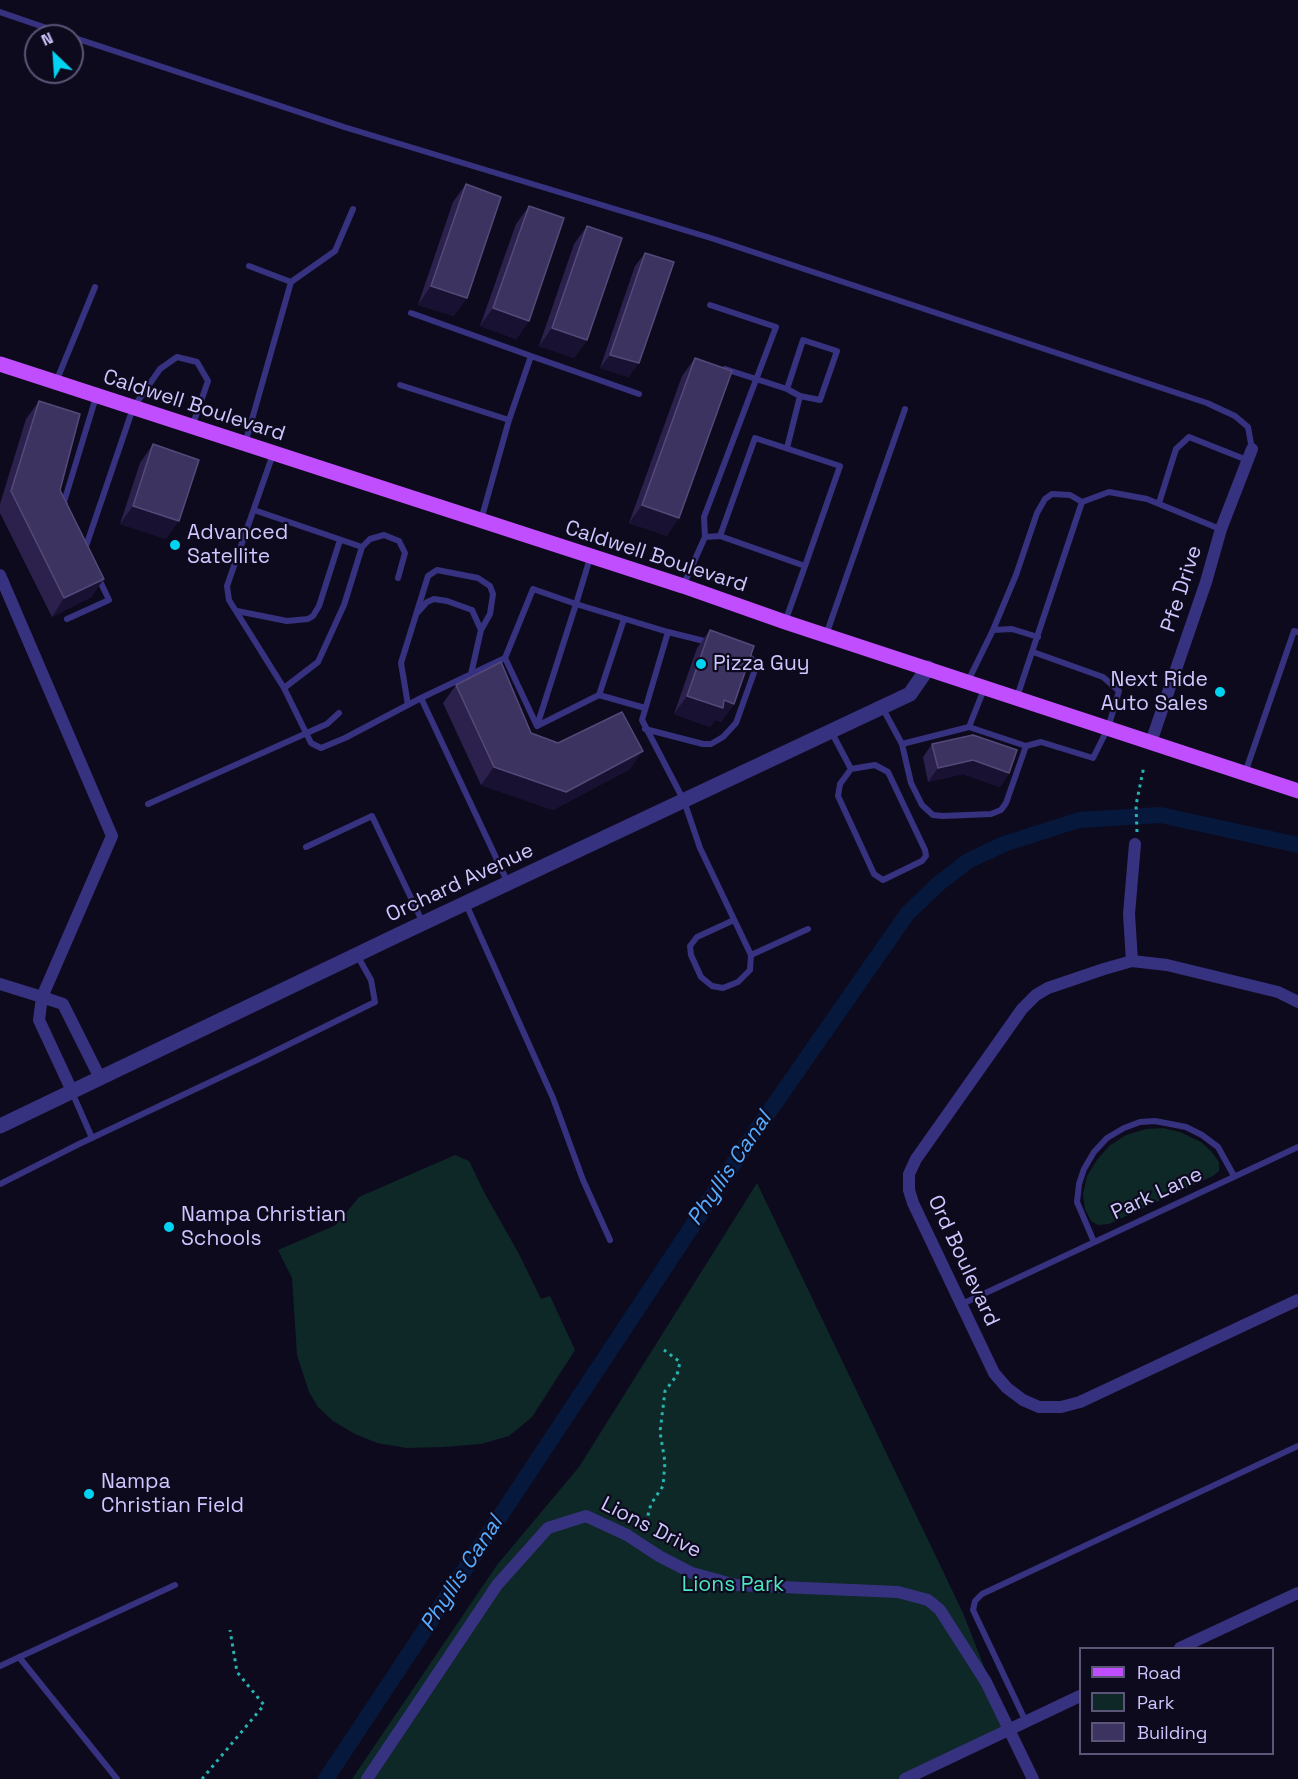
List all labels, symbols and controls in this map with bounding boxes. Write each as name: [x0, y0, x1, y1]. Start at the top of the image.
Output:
north arrow: [24, 24, 84, 84]
text: N: [38, 27, 56, 51]
street label: Caldwell Boulevard: [100, 365, 288, 447]
street label: Caldwell Boulevard: [562, 516, 750, 598]
place label: Advanced Satellite: [187, 520, 288, 570]
marker: Advanced Satellite: [168, 538, 182, 552]
street label: Pfe Drive: [1156, 543, 1208, 635]
place label: Pizza Guy: [713, 651, 810, 677]
marker: Pizza Guy: [694, 657, 708, 671]
place label: Next Ride Auto Sales: [1101, 667, 1208, 717]
marker: Next Ride Auto Sales: [1213, 685, 1227, 699]
street label: Orchard Avenue: [382, 838, 538, 928]
water label: Phyllis Canal: [682, 1107, 778, 1231]
street label: Park Lane: [1107, 1162, 1207, 1226]
street label: Ord Boulevard: [922, 1192, 1004, 1330]
place label: Nampa Christian Schools: [181, 1202, 346, 1252]
marker: Nampa Christian Schools: [162, 1220, 176, 1234]
place label: Nampa Christian Field: [101, 1469, 244, 1519]
marker: Nampa Christian Field: [82, 1487, 96, 1501]
street label: Lions Drive: [597, 1492, 705, 1564]
water label: Phyllis Canal: [415, 1512, 509, 1636]
park label: Lions Park: [682, 1572, 784, 1598]
legend: [1079, 1647, 1274, 1755]
text: Road: [1137, 1661, 1181, 1684]
text: Park: [1137, 1691, 1174, 1714]
text: Building: [1137, 1721, 1207, 1744]

